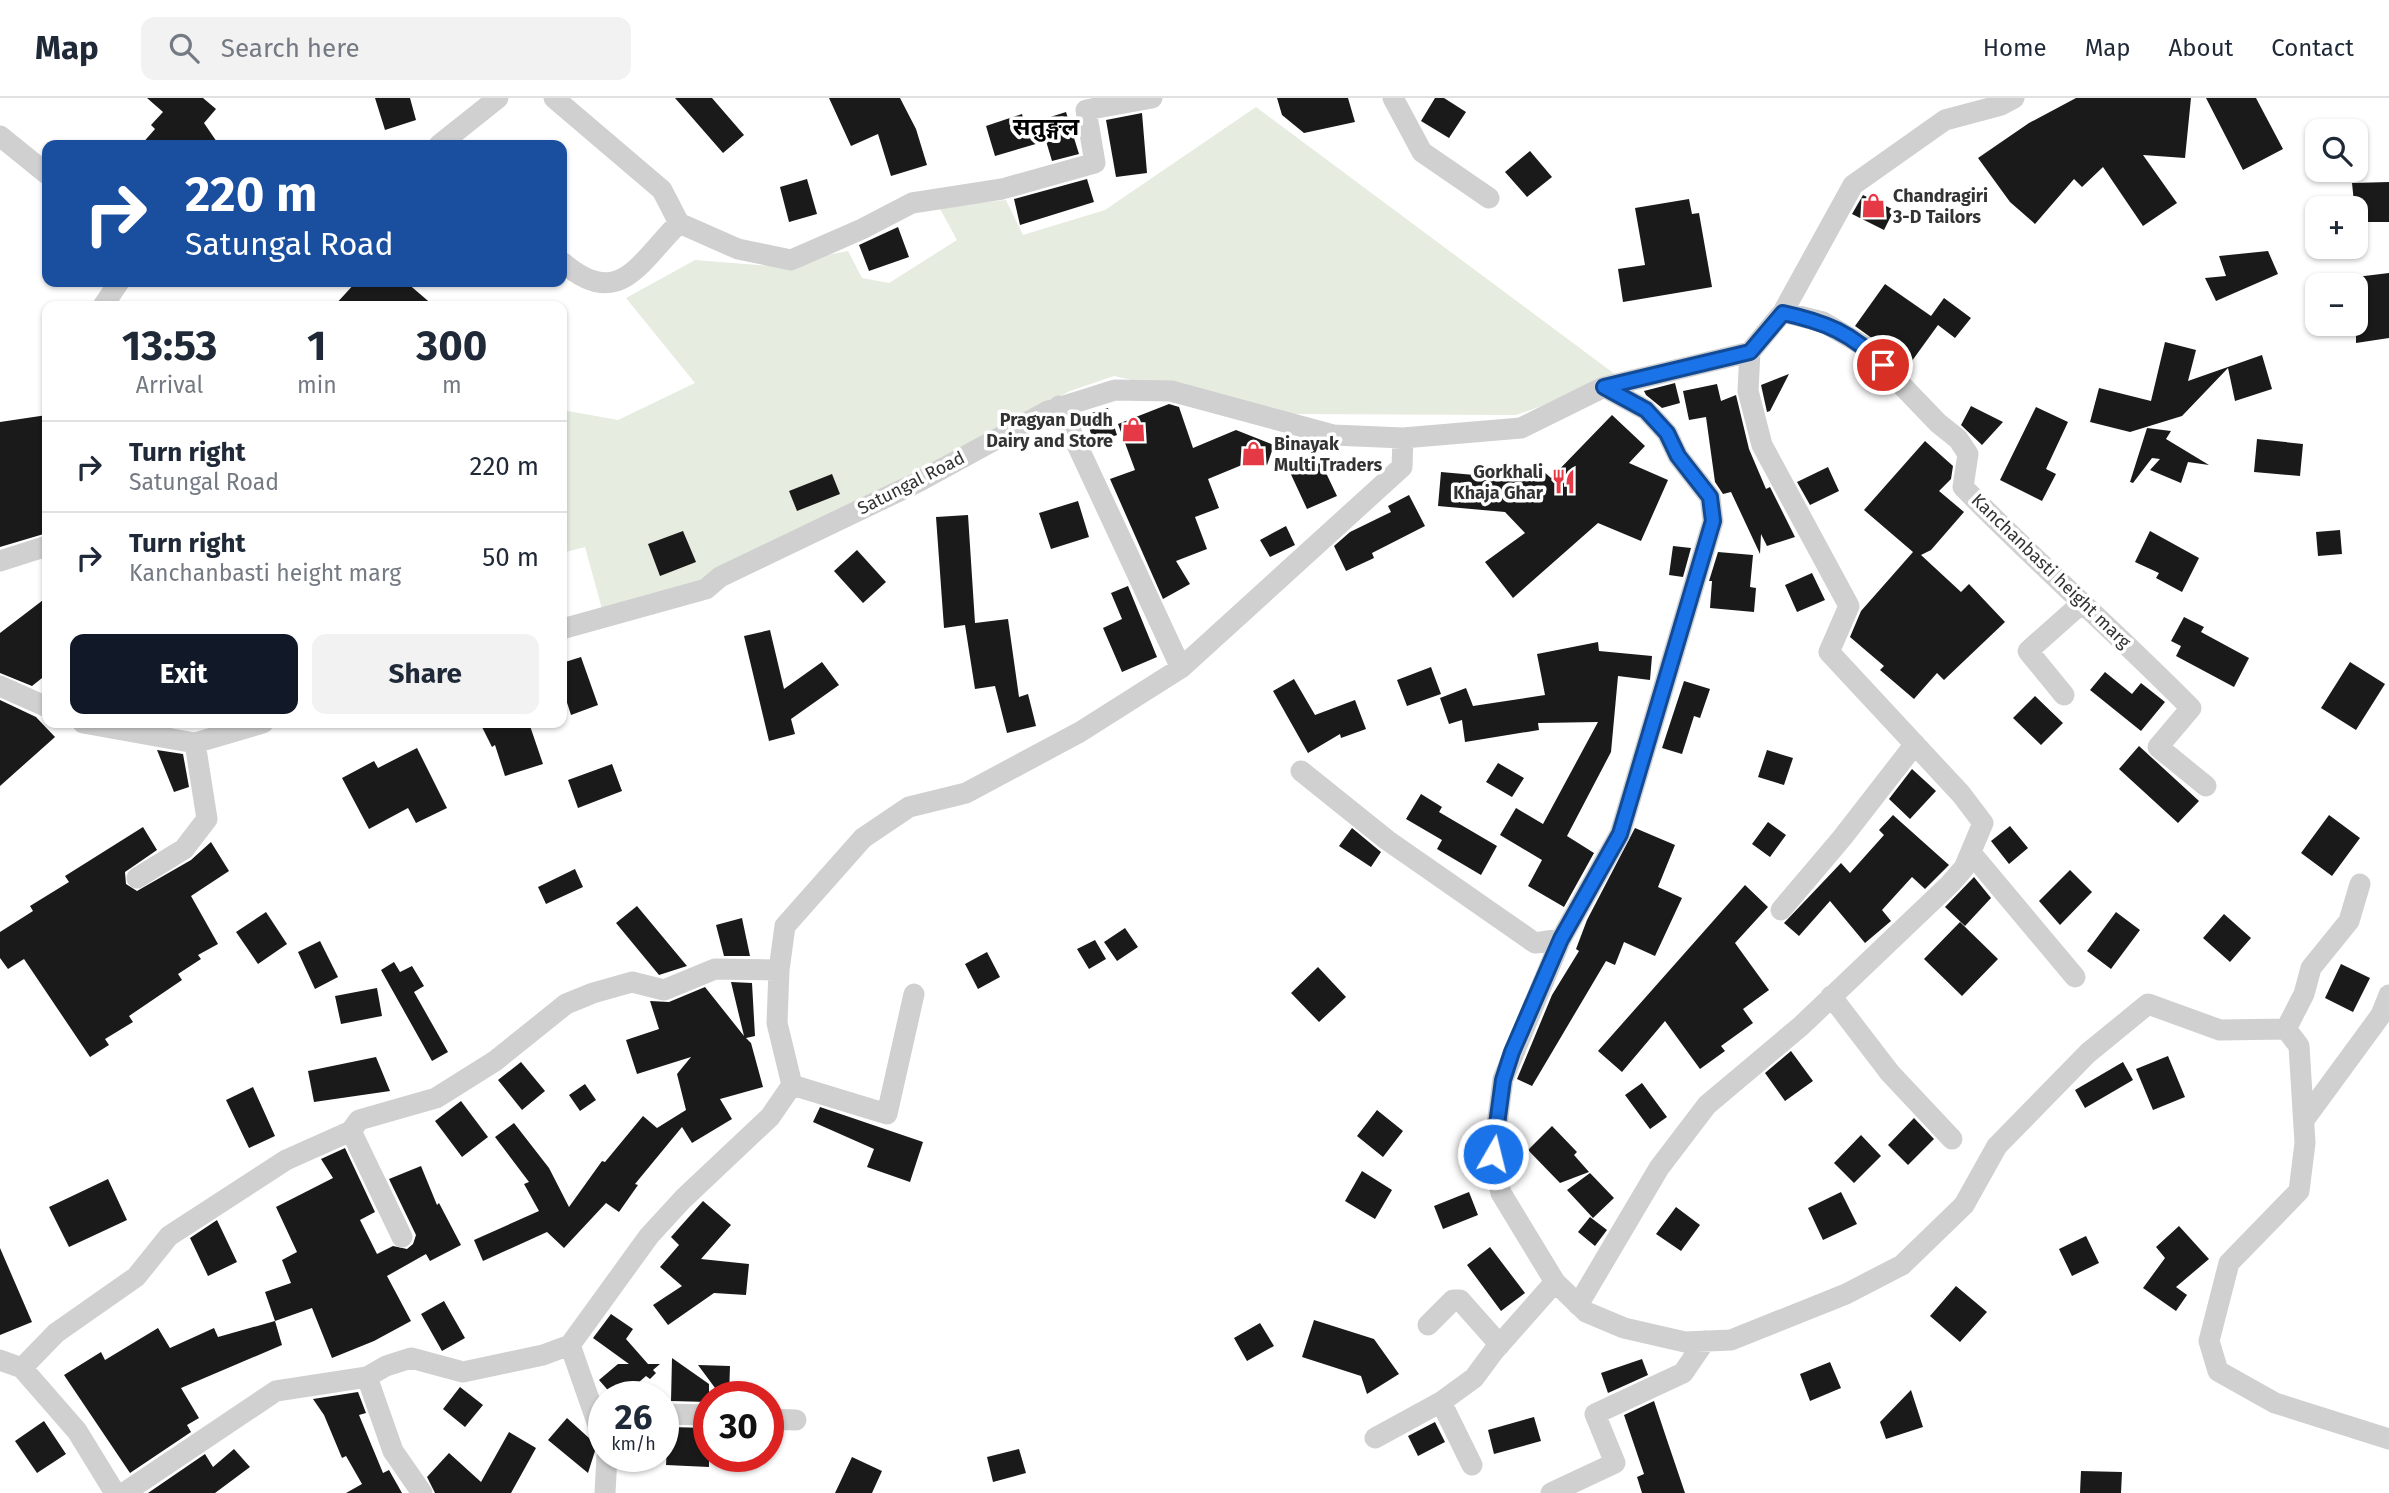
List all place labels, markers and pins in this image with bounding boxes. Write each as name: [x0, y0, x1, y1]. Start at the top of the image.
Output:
place label: Chandragiri 3-D Tailors: [1892, 185, 1988, 228]
shop icon: Chandragiri 3-D Tailors: [1859, 192, 1887, 220]
pin: [1853, 335, 1913, 395]
place label: Pragyan Dudh Dairy and Store: [986, 409, 1113, 452]
shop icon: Pragyan Dudh Dairy and Store: [1119, 416, 1147, 444]
place label: Binayak Multi Traders: [1274, 433, 1382, 476]
shop icon: Binayak Multi Traders: [1240, 440, 1268, 468]
place label: Gorkhali Khaja Ghar: [1453, 461, 1544, 504]
restaurant icon: Gorkhali Khaja Ghar: [1549, 468, 1577, 496]

